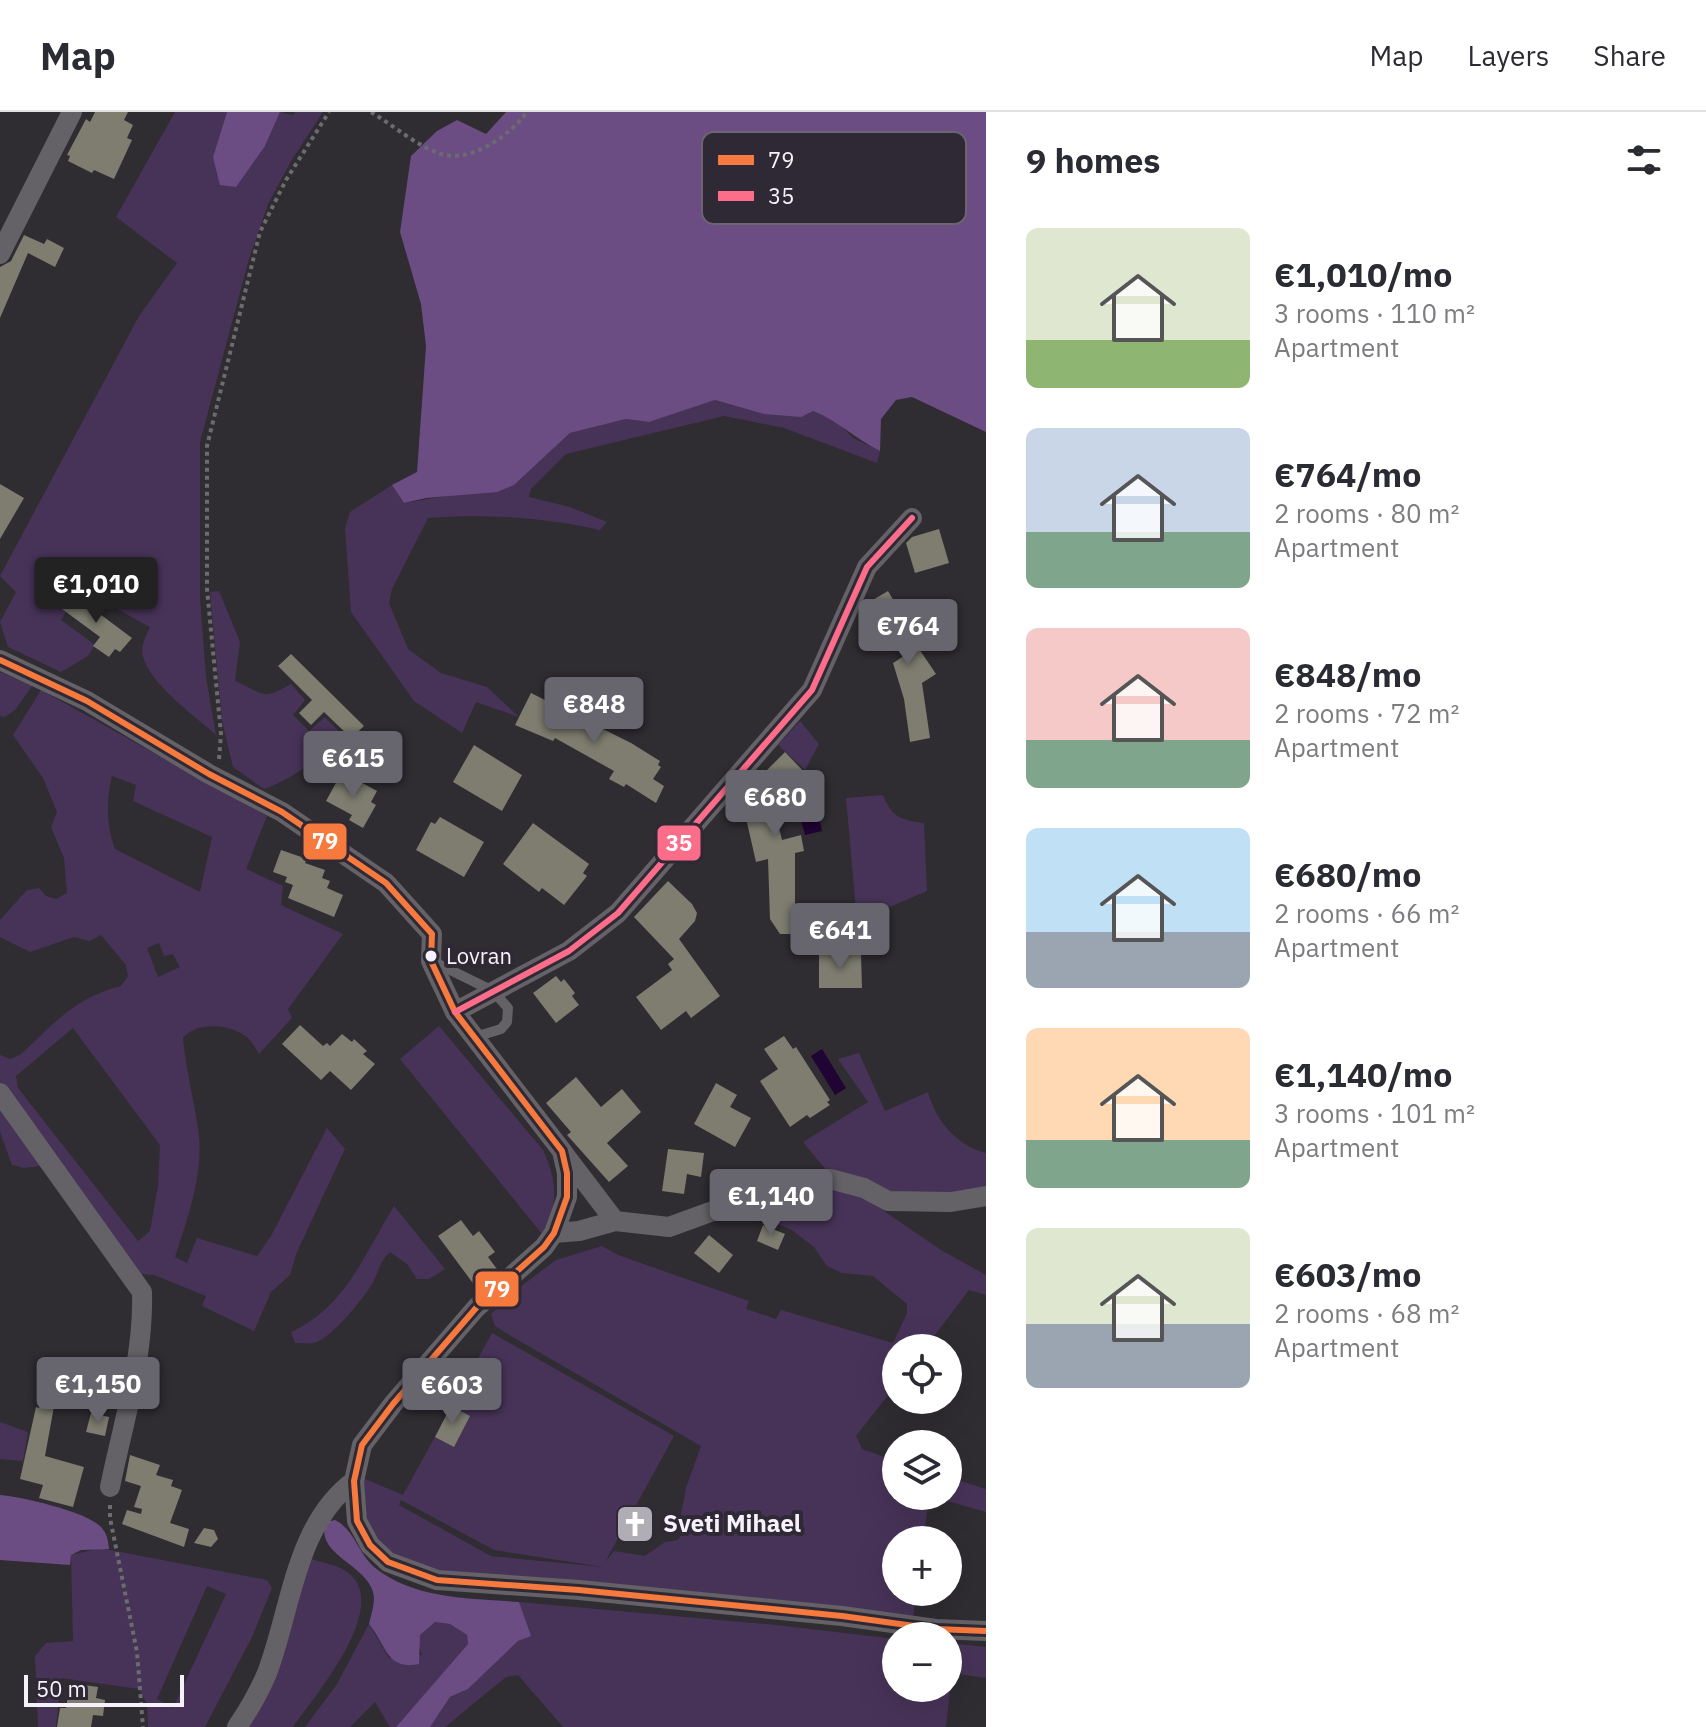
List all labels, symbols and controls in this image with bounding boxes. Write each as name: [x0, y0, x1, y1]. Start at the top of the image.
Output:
text: Map: [40, 31, 116, 80]
text: Map: [1369, 37, 1423, 74]
text: Layers: [1467, 37, 1549, 74]
text: Share: [1593, 37, 1666, 74]
legend: [702, 132, 966, 224]
text: 9 homes: [1026, 138, 1161, 182]
icon: filters: [1622, 138, 1666, 182]
text: 79: [768, 145, 794, 174]
text: 35: [768, 181, 794, 210]
text: €1,010/mo: [1274, 252, 1452, 296]
icon: home: [1090, 260, 1186, 356]
text: 3 rooms · 110 m²: [1274, 296, 1475, 330]
text: Apartment: [1274, 330, 1399, 364]
text: €764/mo: [1274, 452, 1421, 496]
icon: home: [1090, 460, 1186, 556]
text: 2 rooms · 80 m²: [1274, 496, 1459, 530]
text: Apartment: [1274, 530, 1399, 564]
pin: €1,010: [31, 557, 161, 625]
text: €1,010: [53, 566, 139, 600]
pin: €764: [861, 599, 955, 667]
text: €764: [876, 608, 940, 642]
text: €848/mo: [1274, 652, 1421, 696]
icon: home: [1090, 660, 1186, 756]
pin: €848: [547, 677, 641, 745]
text: €848: [562, 686, 626, 720]
text: 2 rooms · 72 m²: [1274, 696, 1459, 730]
text: Apartment: [1274, 730, 1399, 764]
pin: €615: [306, 731, 400, 799]
text: €615: [321, 740, 385, 774]
pin: €680: [728, 770, 822, 838]
text: €680: [743, 779, 807, 813]
line badge: 79: [302, 822, 348, 861]
line badge: 35: [656, 824, 702, 862]
text: 79: [312, 826, 338, 855]
text: 35: [666, 828, 692, 857]
text: €680/mo: [1274, 852, 1421, 896]
icon: home: [1090, 860, 1186, 956]
text: 2 rooms · 66 m²: [1274, 896, 1459, 930]
pin: €641: [793, 903, 887, 971]
text: €641: [808, 912, 872, 946]
text: Apartment: [1274, 930, 1399, 964]
place label: Lovran: [446, 941, 512, 970]
marker: Lovran: [423, 948, 439, 964]
text: €1,140/mo: [1274, 1052, 1452, 1096]
icon: home: [1090, 1060, 1186, 1156]
text: 3 rooms · 101 m²: [1274, 1096, 1475, 1130]
text: Apartment: [1274, 1130, 1399, 1164]
pin: €1,140: [706, 1169, 836, 1237]
text: €1,140: [728, 1178, 814, 1212]
text: €603/mo: [1274, 1252, 1421, 1296]
icon: home: [1090, 1260, 1186, 1356]
line badge: 79: [474, 1270, 520, 1308]
text: 79: [484, 1274, 510, 1303]
text: 2 rooms · 68 m²: [1274, 1296, 1459, 1330]
text: Apartment: [1274, 1330, 1399, 1364]
map controls: [882, 1334, 962, 1702]
button: locate: [882, 1334, 962, 1414]
pin: €1,150: [33, 1357, 163, 1425]
pin: €603: [405, 1358, 499, 1426]
text: €1,150: [55, 1366, 141, 1400]
text: €603: [420, 1367, 484, 1401]
button: layers: [882, 1430, 962, 1510]
church icon: Sveti Mihael: [614, 1503, 656, 1545]
place label: Sveti Mihael: [663, 1507, 801, 1539]
button: +: [882, 1526, 962, 1606]
button: −: [882, 1622, 962, 1702]
scale bar: [24, 1671, 184, 1707]
text: 50 m: [36, 1674, 87, 1703]

